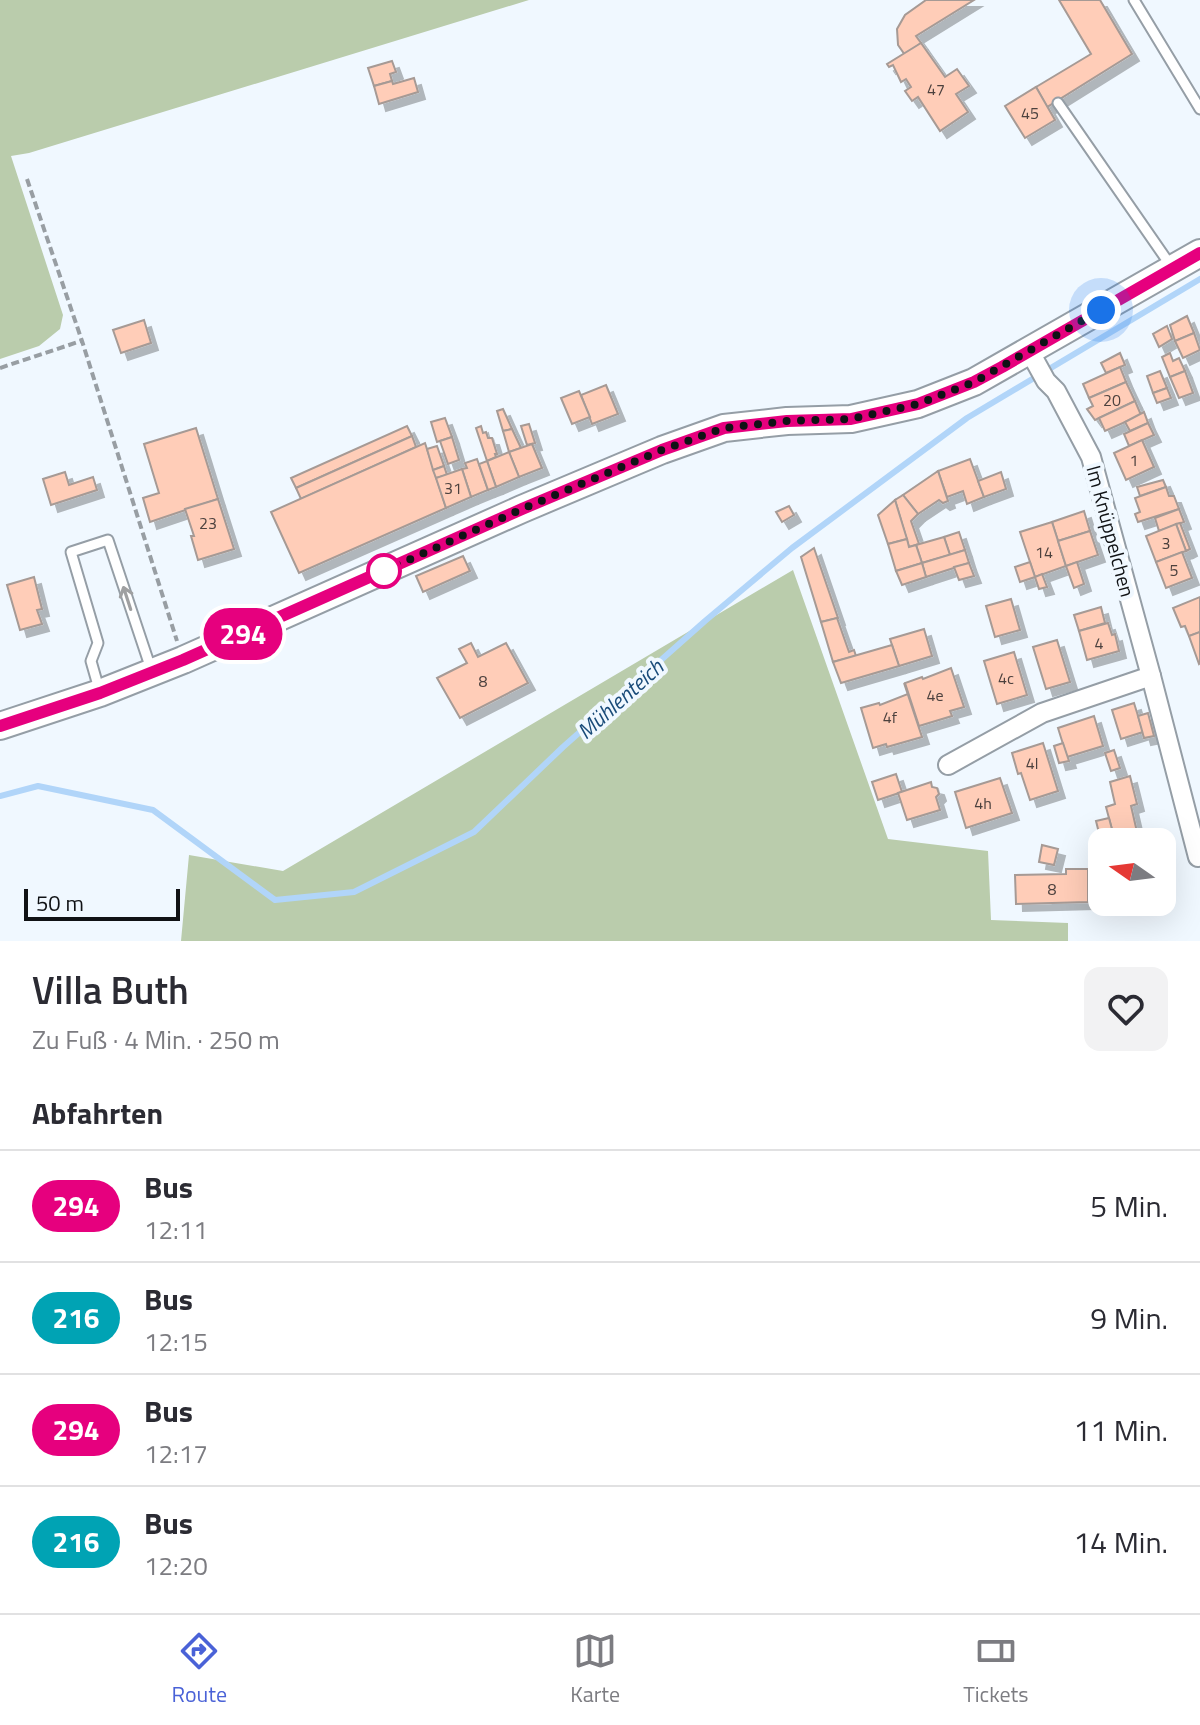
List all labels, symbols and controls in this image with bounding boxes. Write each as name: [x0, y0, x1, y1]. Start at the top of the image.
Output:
house number: 47: [927, 77, 945, 101]
house number: 45: [1021, 101, 1039, 125]
your location: [1081, 290, 1121, 330]
house number: 20: [1103, 388, 1121, 412]
house number: 1: [1130, 448, 1138, 472]
street label: Im Knüppelchen: [1079, 462, 1143, 600]
house number: 31: [444, 476, 462, 500]
house number: 23: [199, 511, 217, 535]
house number: 3: [1162, 531, 1170, 555]
house number: 14: [1035, 540, 1053, 564]
unlabelled marker: [367, 554, 401, 588]
house number: 5: [1170, 558, 1179, 582]
one-way arrow: [119, 586, 134, 611]
line badge: 294: [197, 608, 289, 660]
text: 294: [219, 612, 267, 655]
house number: 4: [1095, 631, 1104, 655]
water label: Mühlenteich: [569, 650, 672, 747]
house number: 4c: [998, 666, 1014, 690]
house number: 8: [479, 669, 488, 693]
house number: 4e: [926, 683, 944, 707]
house number: 4f: [883, 705, 898, 729]
house number: 4l: [1026, 751, 1038, 775]
house number: 4h: [974, 791, 992, 815]
north arrow: [1088, 828, 1176, 916]
map controls: [1088, 828, 1176, 916]
house number: 8: [1048, 877, 1057, 901]
scale bar: [24, 885, 180, 921]
text: 50 m: [36, 886, 84, 920]
text: Villa Buth: [32, 961, 189, 1019]
button: heart: [1084, 967, 1168, 1051]
text: Zu Fuß · 4 Min. · 250 m: [32, 1020, 280, 1059]
text: Abfahrten: [32, 1090, 163, 1136]
text: Bus: [144, 1164, 193, 1210]
text: 5 Min.: [1090, 1183, 1168, 1229]
text: 294: [52, 1184, 100, 1227]
text: 12:11: [144, 1210, 208, 1249]
text: Bus: [144, 1276, 193, 1322]
text: 9 Min.: [1090, 1295, 1168, 1341]
text: 216: [52, 1296, 100, 1339]
text: 12:15: [144, 1322, 208, 1361]
text: Bus: [144, 1388, 193, 1434]
text: 11 Min.: [1073, 1407, 1168, 1453]
text: 294: [52, 1408, 100, 1451]
text: 12:17: [144, 1434, 208, 1473]
text: Bus: [144, 1500, 193, 1546]
text: 14 Min.: [1073, 1519, 1168, 1565]
text: 216: [52, 1520, 100, 1563]
text: 12:20: [144, 1546, 208, 1585]
tab: Route: [172, 1629, 227, 1711]
tab: Karte: [570, 1629, 620, 1711]
tab: Tickets: [963, 1629, 1028, 1711]

